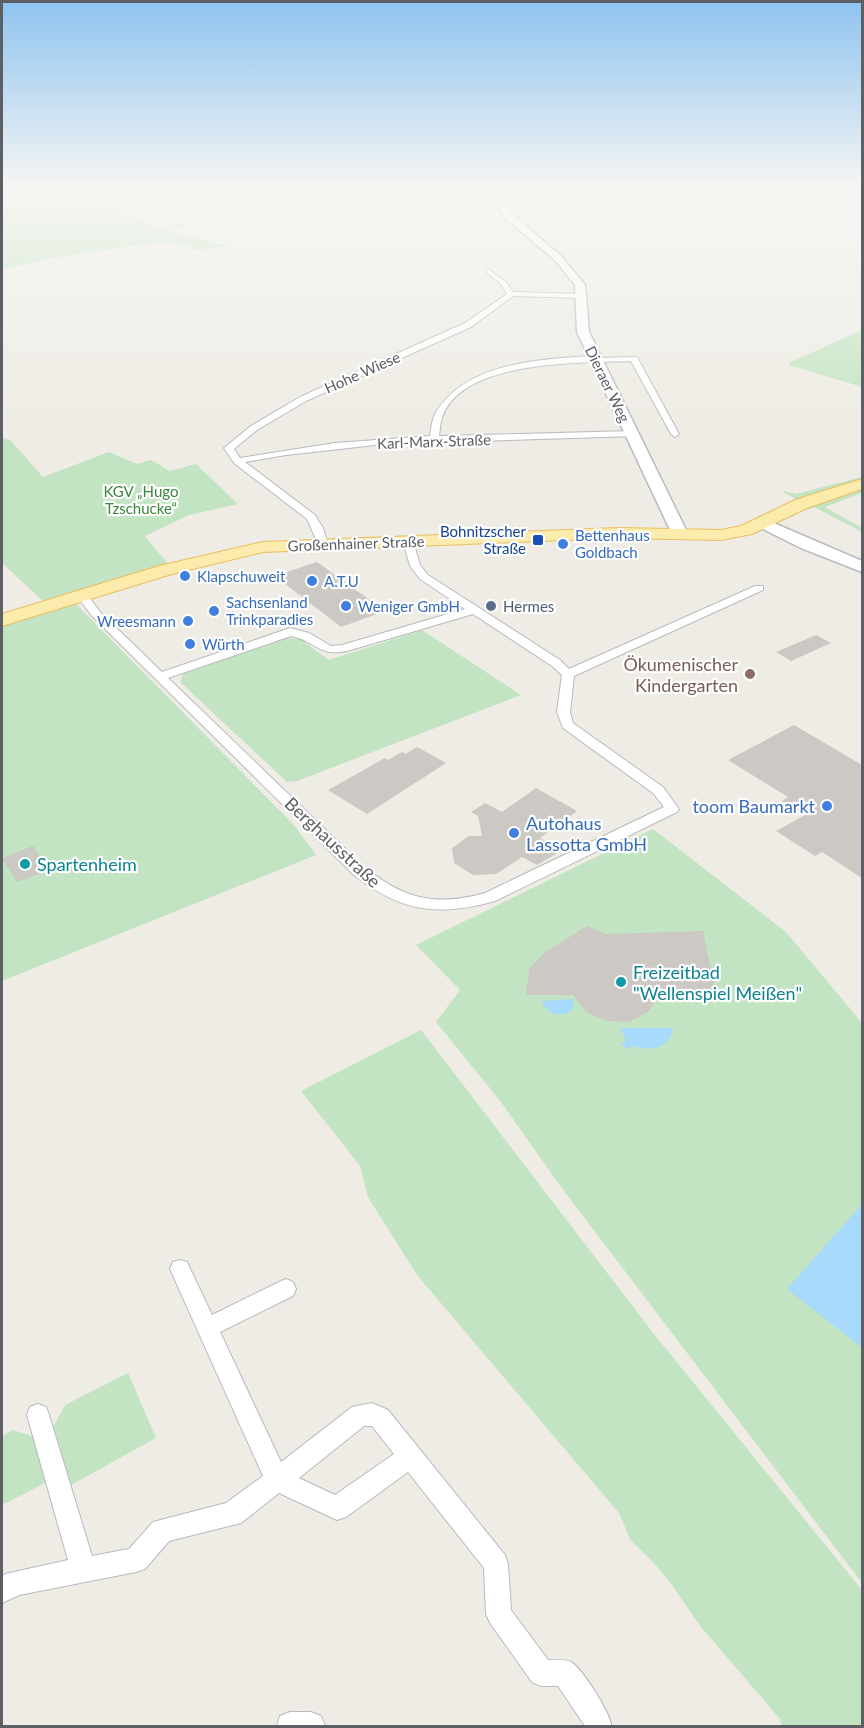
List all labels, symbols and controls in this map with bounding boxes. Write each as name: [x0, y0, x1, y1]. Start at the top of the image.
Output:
street label: Dieraer Weg: [582, 343, 634, 425]
street label: Hohe Wiese: [321, 347, 403, 397]
street label: Karl-Marx-Straße: [377, 430, 491, 452]
park label: KGV „Hugo Tzschucke“: [104, 482, 178, 517]
place label: Bohnitzscher Straße: [440, 522, 527, 557]
place label: Bettenhaus Goldbach: [575, 526, 650, 561]
street label: Großenhainer Straße: [287, 532, 425, 554]
marker: Bohnitzscher Straße: [531, 533, 545, 547]
marker: Bettenhaus Goldbach: [556, 537, 570, 551]
place label: Klapschuweit: [197, 567, 286, 585]
marker: Klapschuweit: [178, 569, 192, 583]
place label: A.T.U: [324, 572, 359, 590]
marker: A.T.U: [305, 574, 319, 588]
place label: Sachsenland Trinkparadies: [226, 593, 313, 628]
place label: Weniger GmbH: [358, 597, 460, 615]
place label: Hermes: [503, 597, 554, 615]
marker: Weniger GmbH: [339, 599, 353, 613]
marker: Hermes: [484, 599, 498, 613]
marker: Sachsenland Trinkparadies: [207, 604, 221, 618]
place label: Wreesmann: [97, 612, 176, 630]
marker: Wreesmann: [181, 614, 195, 628]
place label: Würth: [202, 635, 245, 653]
marker: Würth: [183, 637, 197, 651]
place label: Ökumenischer Kindergarten: [623, 653, 738, 696]
marker: Ökumenischer Kindergarten: [743, 667, 757, 681]
street label: Berghausstraße: [280, 792, 386, 892]
place label: toom Baumarkt: [692, 795, 816, 817]
marker: toom Baumarkt: [820, 799, 834, 813]
place label: Autohaus Lassotta GmbH: [526, 812, 647, 855]
marker: Autohaus Lassotta GmbH: [507, 826, 521, 840]
place label: Spartenheim: [37, 853, 137, 875]
marker: Spartenheim: [18, 857, 32, 871]
place label: Freizeitbad "Wellenspiel Meißen": [633, 961, 802, 1004]
marker: Freizeitbad "Wellenspiel Meißen": [614, 975, 628, 989]

